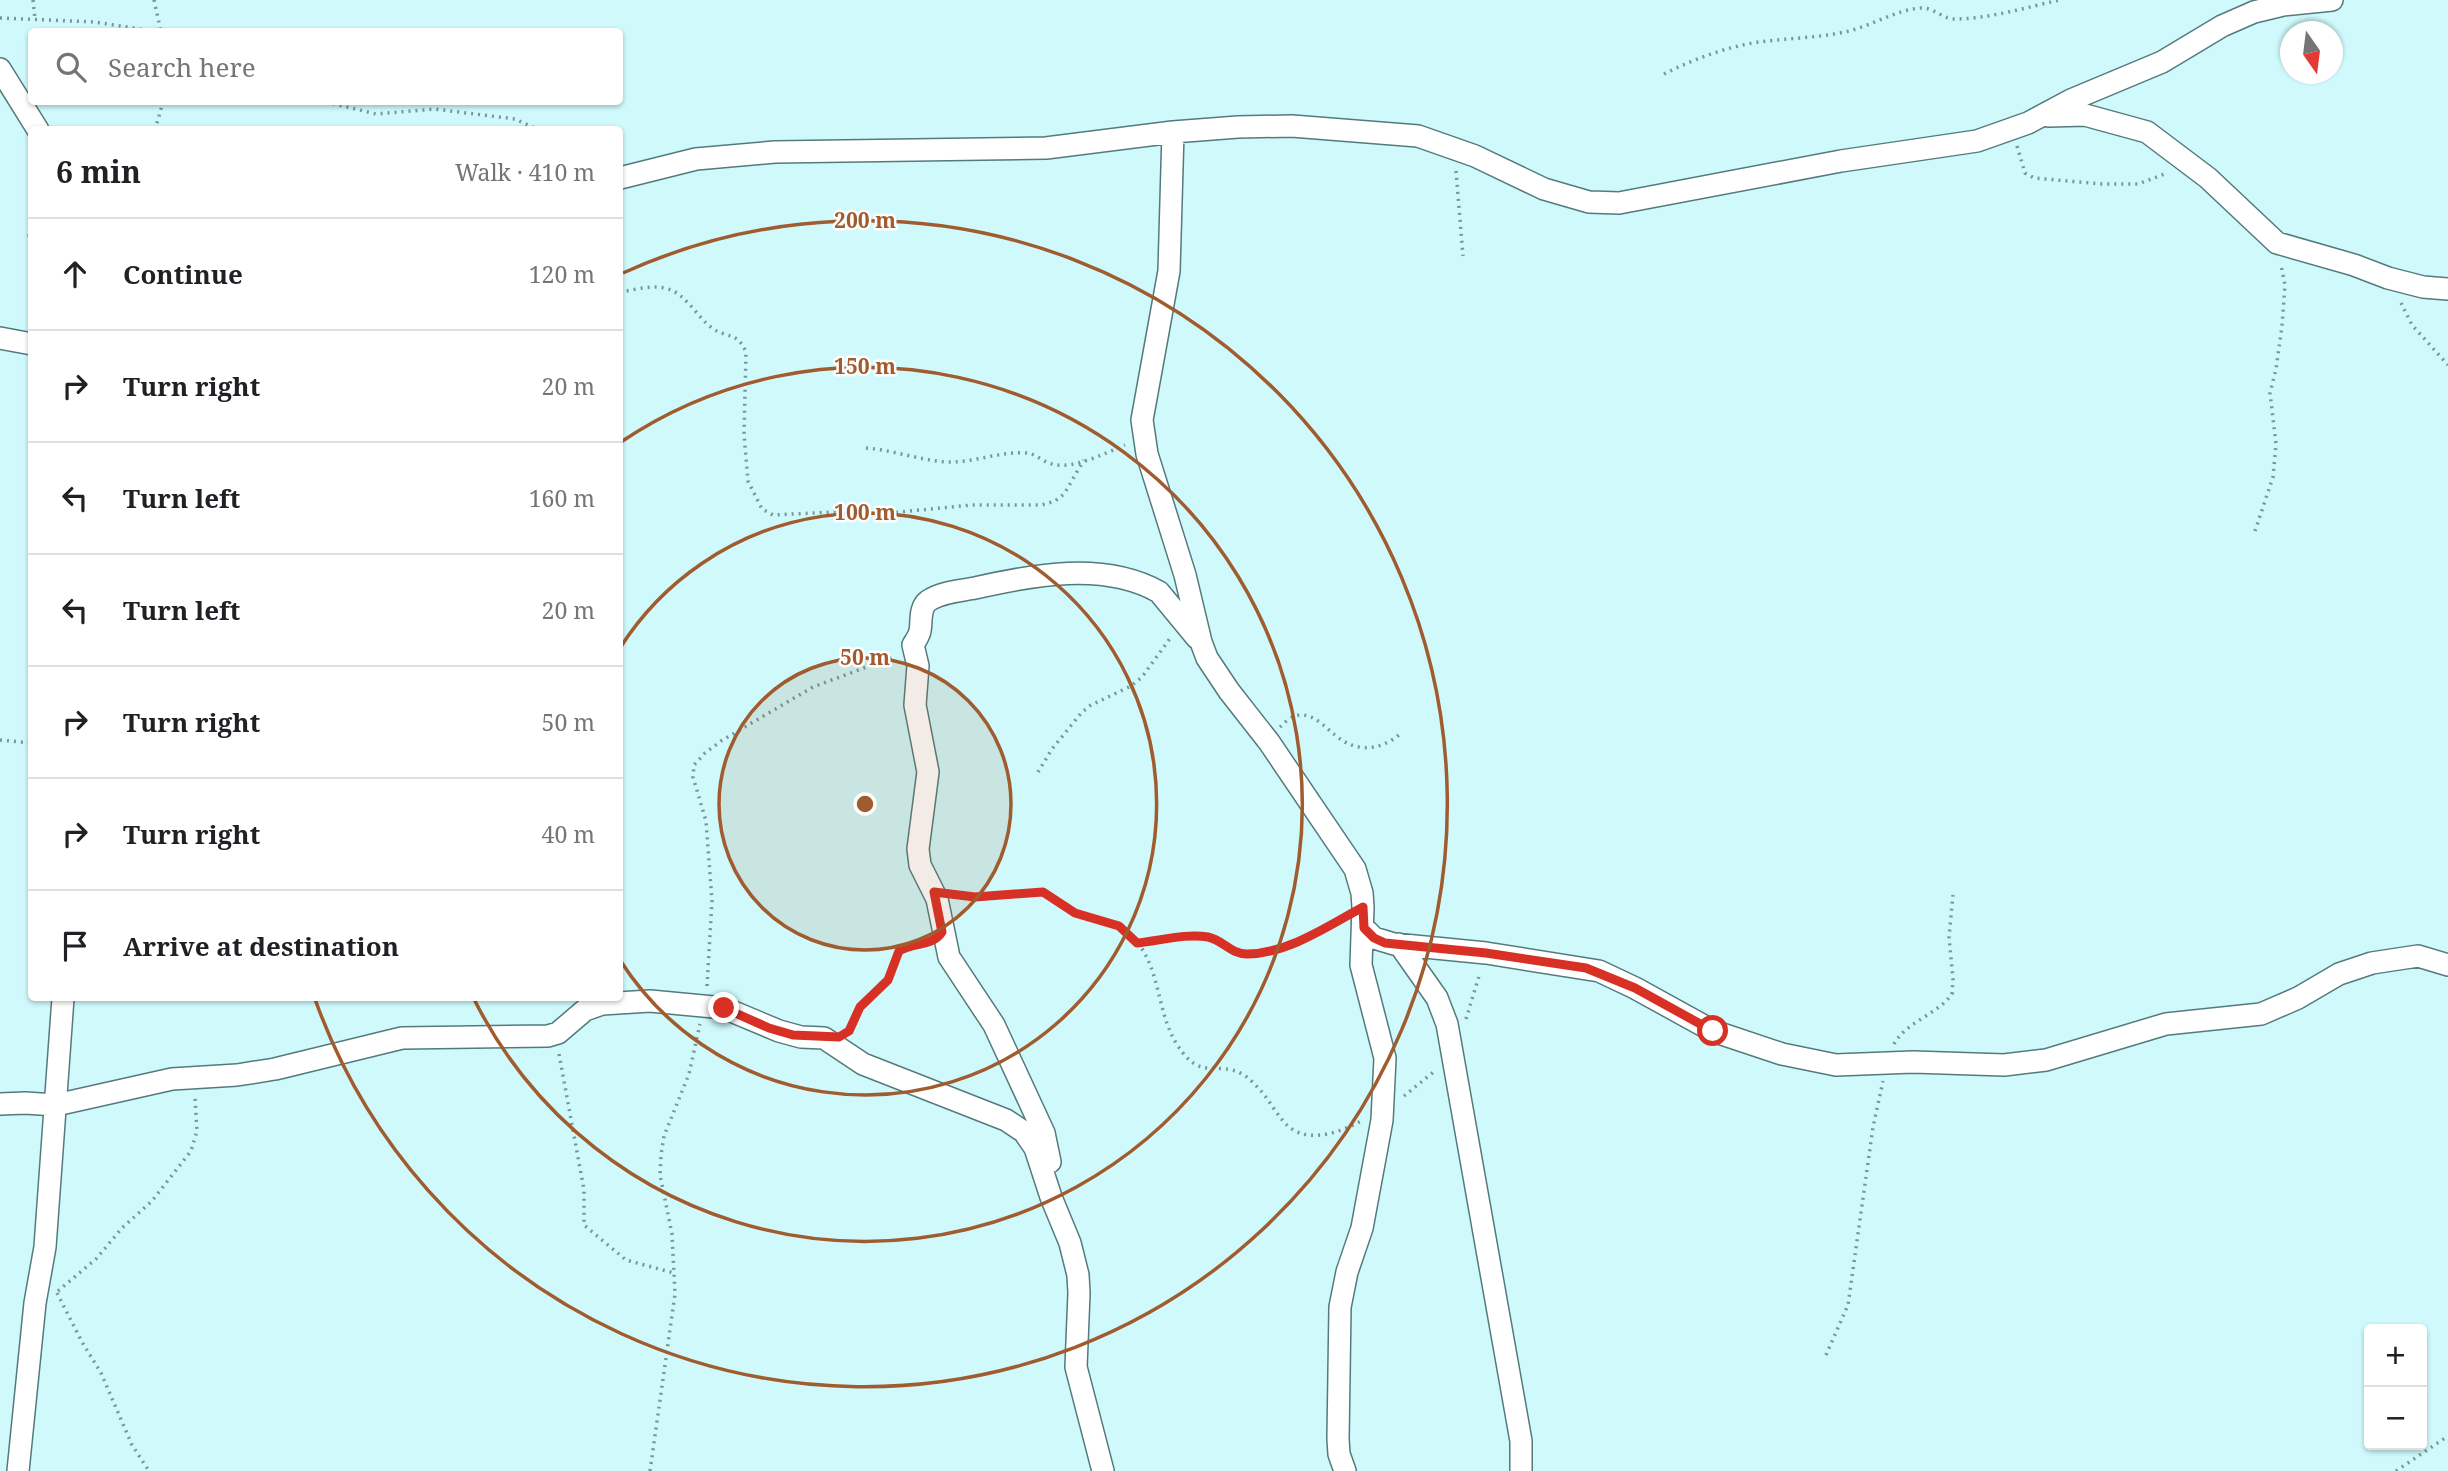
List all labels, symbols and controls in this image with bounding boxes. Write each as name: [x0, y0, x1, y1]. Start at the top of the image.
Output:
north arrow: [2280, 21, 2343, 84]
search box: [28, 28, 623, 105]
icon: search: [52, 48, 90, 86]
text: Search here: [108, 49, 256, 85]
text: 6 min: [56, 151, 141, 192]
text: Walk · 410 m: [455, 156, 595, 188]
text: 200 m: [834, 206, 896, 234]
icon: ahead: [56, 255, 94, 293]
text: Continue: [123, 256, 243, 292]
text: 120 m: [529, 258, 595, 290]
text: 150 m: [834, 352, 896, 380]
icon: right: [56, 367, 94, 405]
text: Turn right: [123, 368, 260, 404]
text: 20 m: [542, 370, 595, 402]
icon: left: [56, 479, 94, 517]
text: Turn left: [123, 480, 240, 516]
text: 160 m: [529, 482, 595, 514]
text: 100 m: [834, 498, 896, 526]
icon: left: [56, 591, 94, 629]
text: Turn left: [123, 592, 240, 628]
text: 20 m: [542, 594, 595, 626]
text: 50 m: [840, 643, 890, 671]
icon: right: [56, 703, 94, 741]
text: Turn right: [123, 704, 260, 740]
text: 50 m: [542, 706, 595, 738]
centre of rings: [853, 792, 877, 816]
icon: right: [56, 815, 94, 853]
text: Turn right: [123, 816, 260, 852]
text: 40 m: [542, 818, 595, 850]
icon: arrive: [56, 927, 94, 965]
text: Arrive at destination: [123, 928, 399, 964]
route end: [708, 992, 739, 1023]
route start: [1697, 1015, 1728, 1046]
map controls: [2364, 1324, 2427, 1450]
button: +: [2364, 1324, 2427, 1387]
button: −: [2364, 1387, 2427, 1450]

